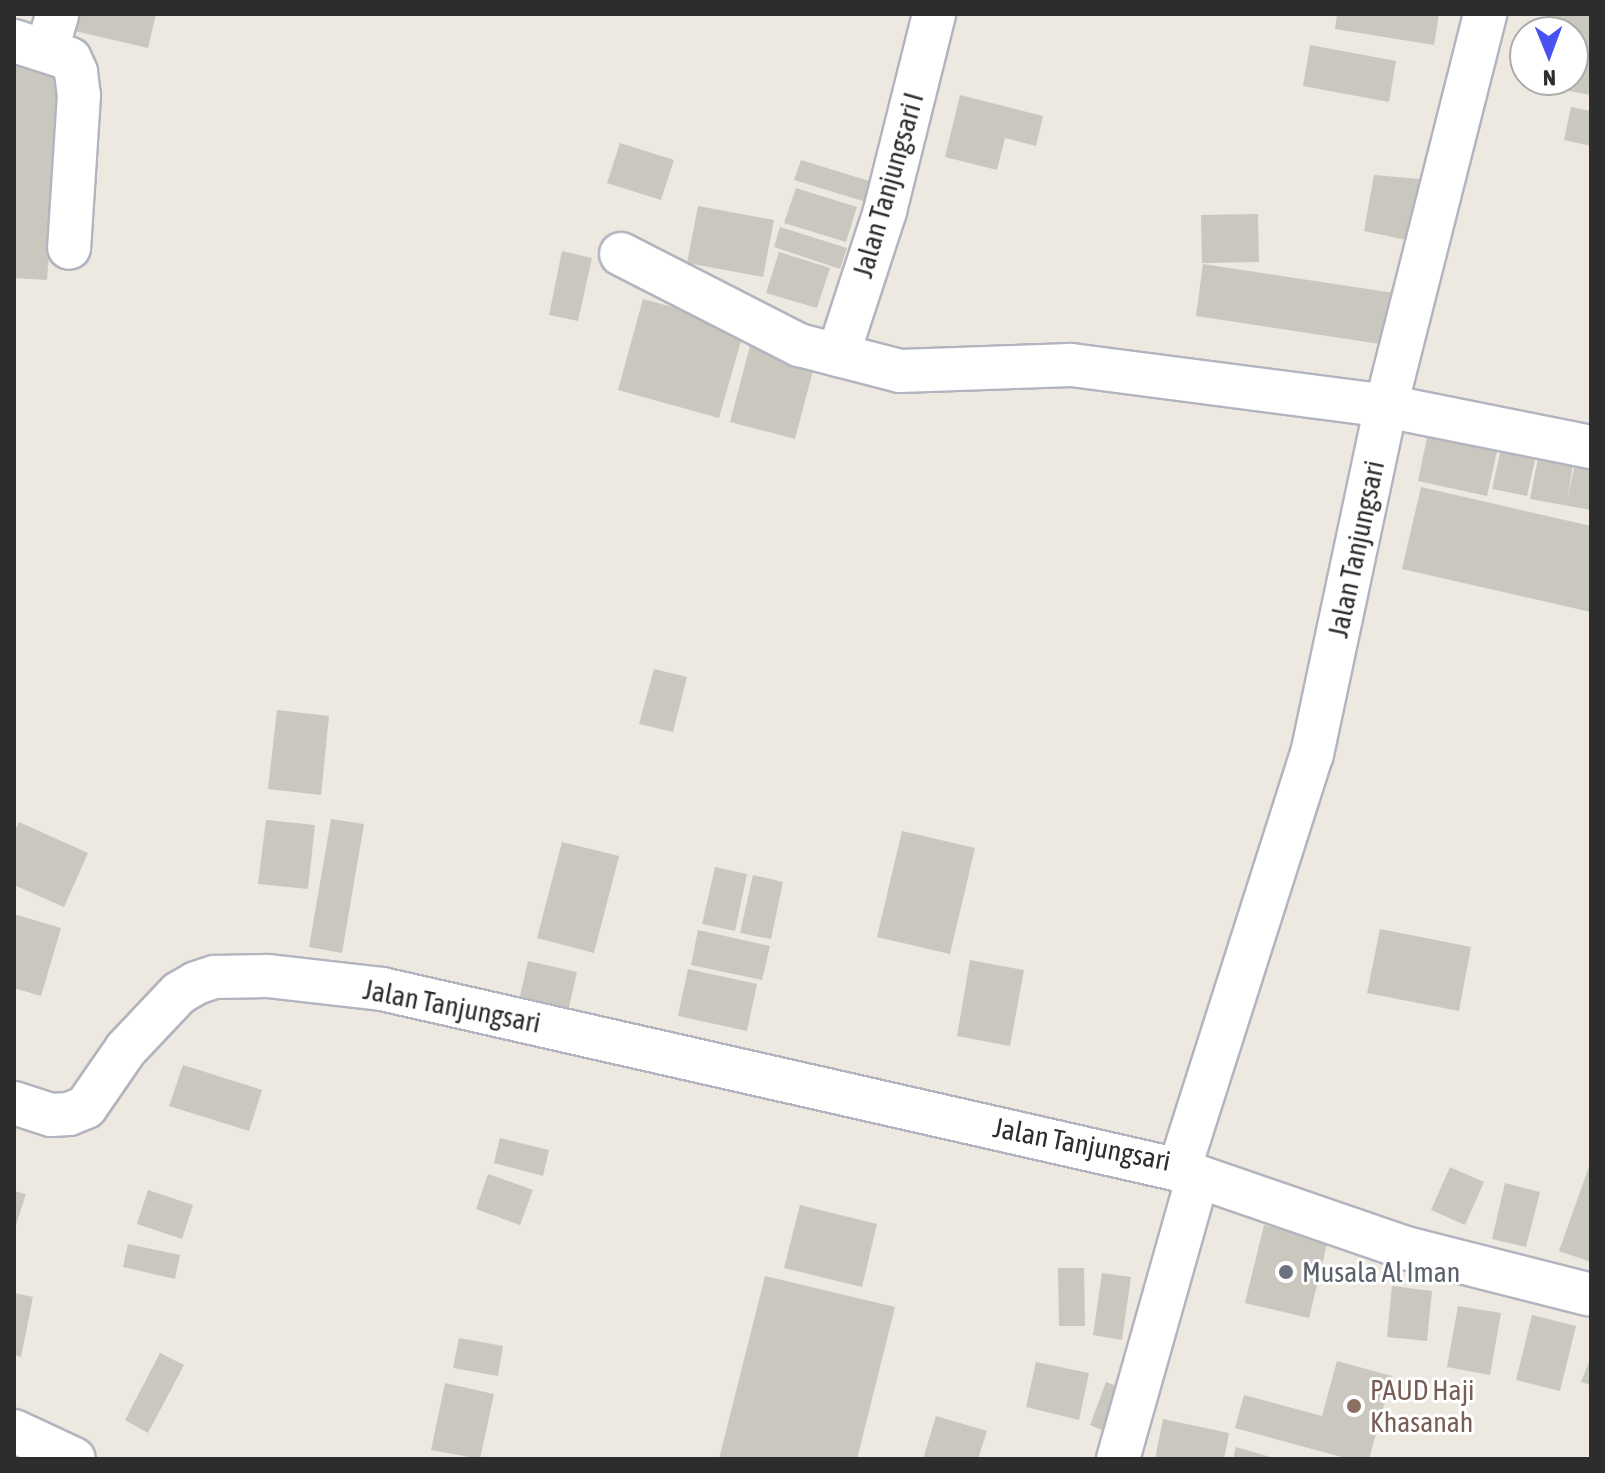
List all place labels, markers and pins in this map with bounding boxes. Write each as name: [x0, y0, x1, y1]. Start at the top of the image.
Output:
place label: Musala Al Iman: [1302, 1255, 1460, 1289]
marker: Musala Al Iman: [1277, 1263, 1295, 1281]
place label: PAUD Haji Khasanah: [1370, 1373, 1475, 1439]
marker: PAUD Haji Khasanah: [1345, 1397, 1363, 1415]

